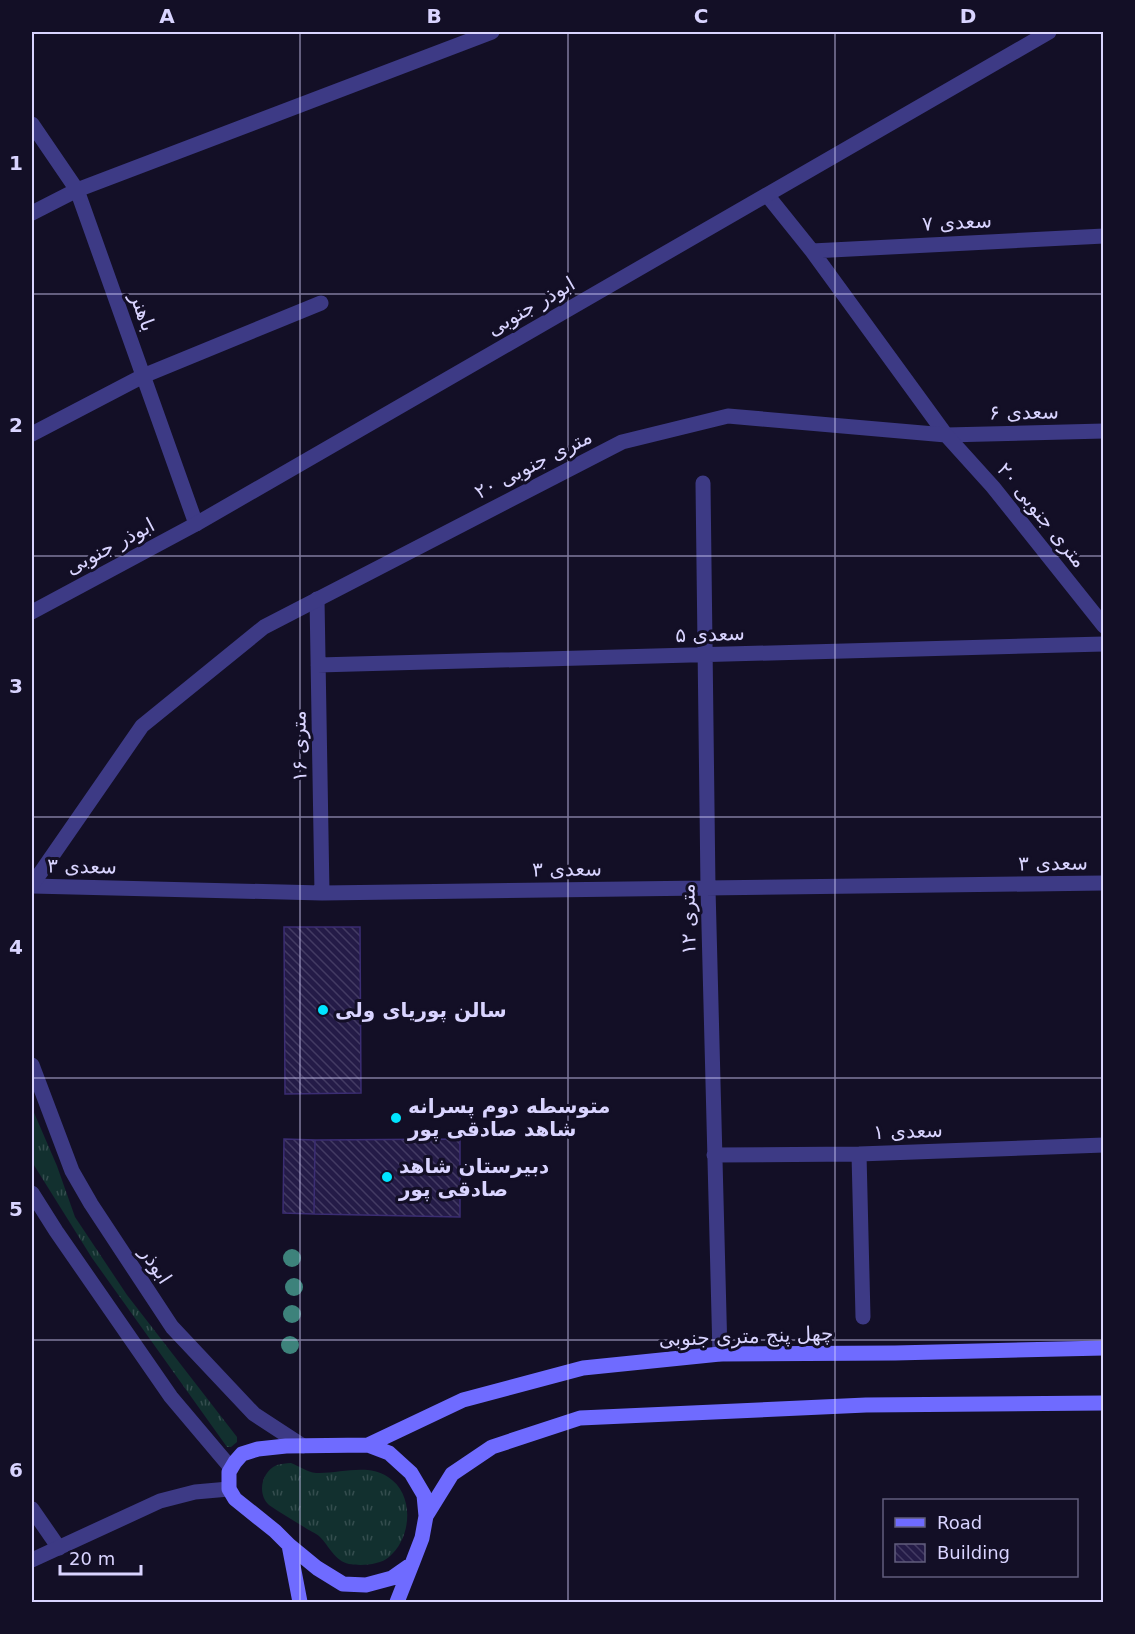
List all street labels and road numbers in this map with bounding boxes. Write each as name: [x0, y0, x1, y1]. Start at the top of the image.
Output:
street label: سعدی ۷: [922, 208, 992, 236]
street label: ابوذر جنوبی: [483, 271, 579, 341]
street label: باهنر: [125, 288, 161, 335]
street label: سعدی ۶: [989, 399, 1059, 425]
street label: ۲۰ متری جنوبی: [470, 424, 596, 504]
street label: ۲۰ متری جنوبی: [992, 457, 1092, 573]
street label: ابوذر جنوبی: [61, 513, 159, 579]
street label: سعدی ۵: [675, 621, 745, 647]
street label: ۱۶ متری: [286, 710, 312, 782]
street label: سعدی ۳: [1018, 850, 1088, 876]
street label: سعدی ۳: [47, 853, 117, 879]
street label: سعدی ۳: [532, 856, 602, 882]
street label: ۱۲ متری: [675, 883, 701, 955]
street label: سعدی ۱: [873, 1118, 943, 1144]
street label: ابوذر: [134, 1241, 177, 1288]
street label: چهل پنج متری جنوبی: [658, 1321, 834, 1352]

